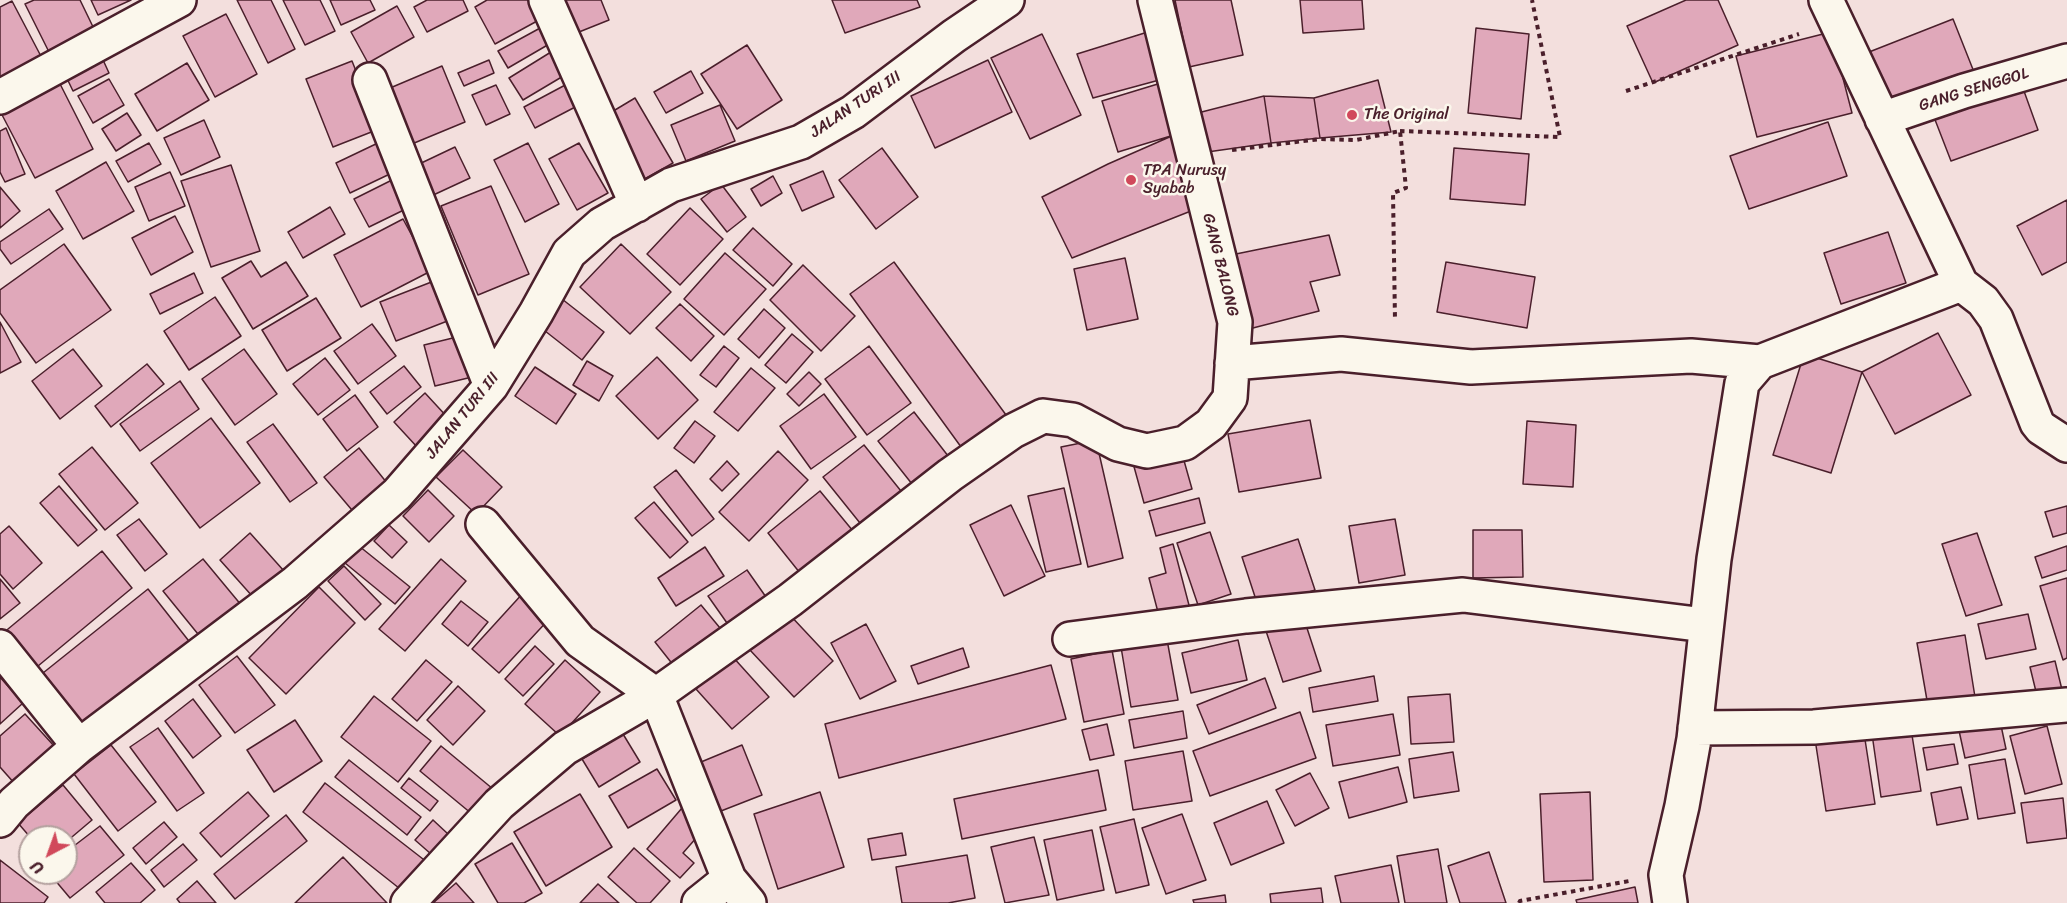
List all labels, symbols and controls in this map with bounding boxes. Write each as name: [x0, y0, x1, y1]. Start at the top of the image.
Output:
street label: GANG SENGGOL: [1917, 64, 2031, 116]
street label: JALAN TURI III: [807, 67, 905, 143]
place label: The Original: [1364, 105, 1449, 125]
marker: The Original: [1345, 108, 1359, 122]
place label: TPA Nurusy Syabab: [1143, 161, 1226, 199]
marker: TPA Nurusy Syabab: [1124, 173, 1138, 187]
street label: GANG BALONG: [1198, 212, 1242, 318]
street label: JALAN TURI III: [422, 369, 504, 463]
north arrow: [18, 825, 78, 885]
text: U: [24, 853, 51, 882]

